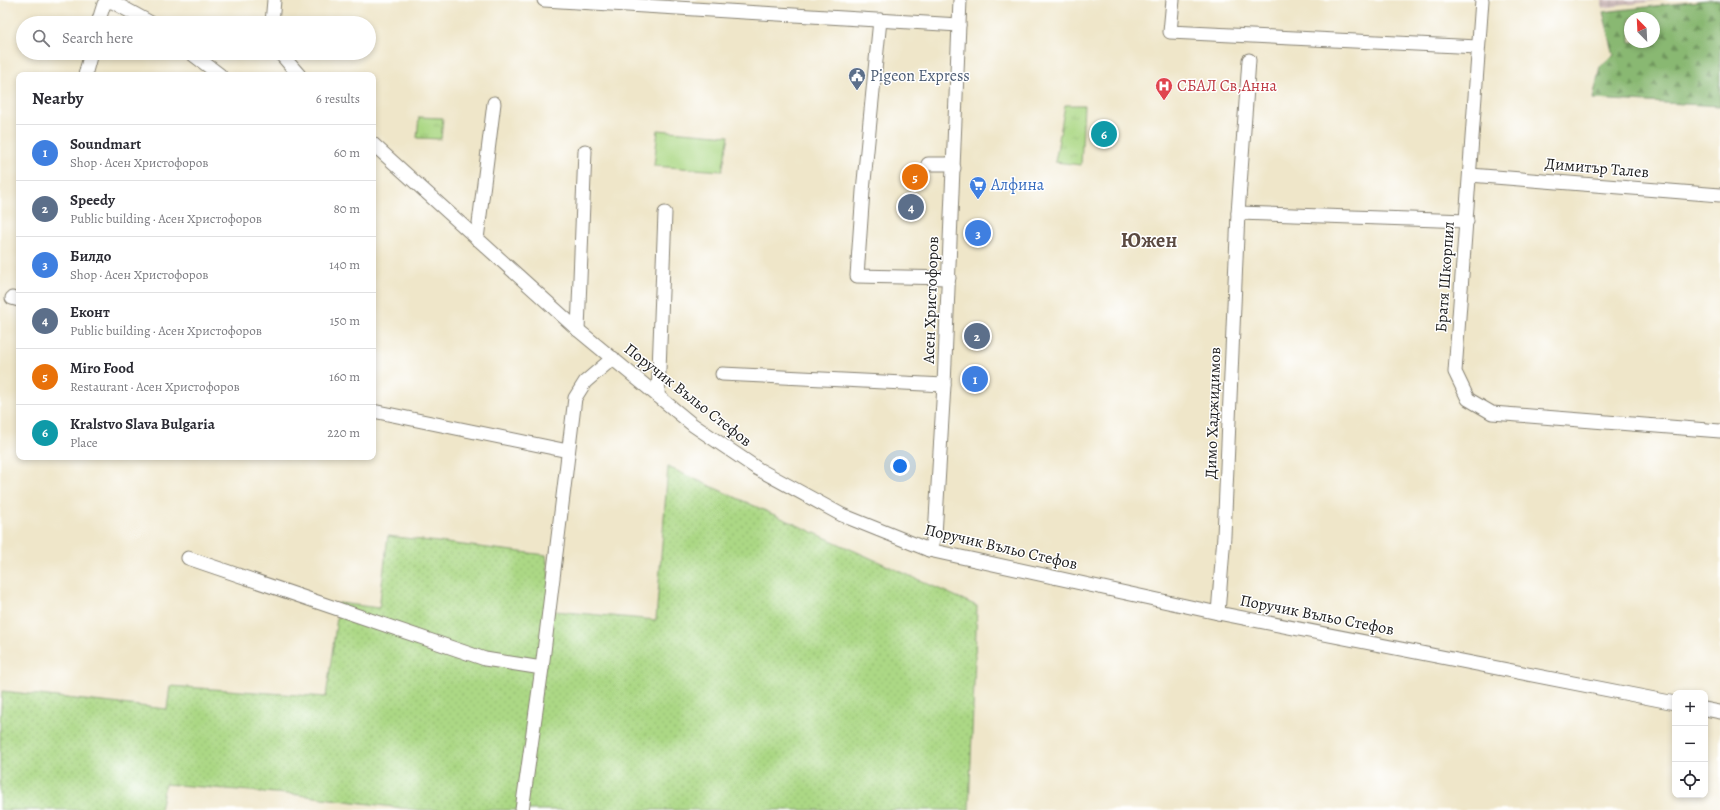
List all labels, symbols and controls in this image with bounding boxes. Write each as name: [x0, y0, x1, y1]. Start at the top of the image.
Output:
north arrow: [1624, 12, 1660, 48]
search box: [16, 16, 376, 60]
icon: search: [30, 27, 52, 49]
text: Search here: [62, 28, 133, 48]
place label: Pigeon Express: [870, 65, 970, 87]
public building icon: Pigeon Express: [847, 66, 867, 91]
place label: СБАЛ Св,Анна: [1177, 75, 1277, 97]
hospital icon: СБАЛ Св,Анна: [1154, 76, 1174, 101]
text: Nearby: [32, 87, 83, 110]
text: 6 results: [316, 90, 360, 107]
pin: 6: [1091, 119, 1117, 149]
text: Soundmart: [70, 134, 141, 154]
text: 1: [43, 144, 47, 161]
text: 60 m: [334, 144, 360, 161]
street label: Димитър Талев: [1544, 152, 1650, 184]
text: Shop · Асен Христофоров: [70, 154, 208, 171]
pin: 5: [902, 162, 928, 192]
place label: Алфина: [990, 174, 1045, 196]
supermarket icon: Алфина: [968, 175, 988, 200]
text: Speedy: [70, 190, 115, 210]
pin: 4: [898, 192, 924, 222]
text: 2: [42, 200, 48, 217]
text: 80 m: [333, 200, 360, 217]
text: Public building · Асен Христофоров: [70, 210, 262, 227]
pin: 3: [965, 218, 991, 248]
street label: Братя Шкорпил: [1430, 221, 1460, 333]
district label: Южен: [1121, 227, 1177, 254]
street label: Асен Христофоров: [918, 236, 944, 365]
text: Билдо: [70, 246, 111, 266]
text: 3: [42, 256, 48, 273]
text: 140 m: [329, 256, 360, 273]
text: Shop · Асен Христофоров: [70, 266, 208, 283]
text: Еконт: [70, 302, 110, 322]
text: 4: [42, 312, 48, 329]
text: 150 m: [330, 312, 360, 329]
pin: 2: [964, 321, 990, 351]
text: Public building · Асен Христофоров: [70, 322, 262, 339]
street label: Поручик Въльо Стефов: [620, 338, 756, 452]
street label: Димо Хаджидимов: [1200, 347, 1226, 479]
text: Miro Food: [70, 358, 134, 378]
pin: 1: [962, 364, 988, 394]
text: 5: [42, 368, 48, 385]
text: 160 m: [329, 368, 360, 385]
text: Restaurant · Асен Христофоров: [70, 378, 240, 395]
text: Kralstvo Slava Bulgaria: [70, 414, 215, 434]
text: 6: [42, 424, 48, 441]
text: 220 m: [327, 424, 360, 441]
text: Place: [70, 434, 98, 451]
your location: [890, 456, 910, 476]
street label: Поручик Въльо Стефов: [922, 519, 1080, 575]
street label: Поручик Въльо Стефов: [1238, 589, 1396, 641]
map controls: [1672, 690, 1708, 798]
button: +: [1672, 690, 1708, 726]
button: −: [1672, 726, 1708, 762]
button: locate: [1672, 762, 1708, 798]

